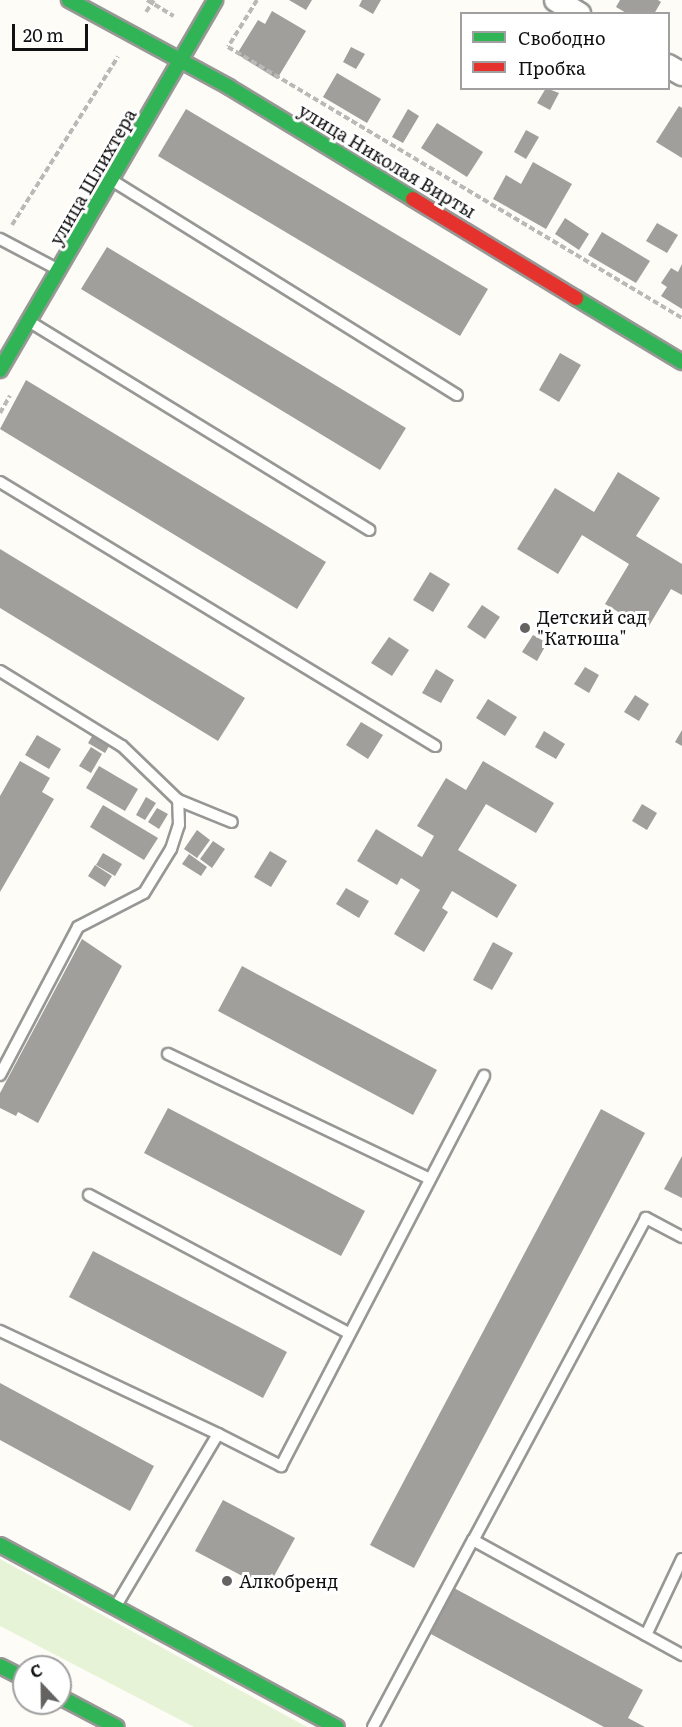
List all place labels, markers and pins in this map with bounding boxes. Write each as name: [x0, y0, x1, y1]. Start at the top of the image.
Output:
place label: Детский сад "Катюша": [537, 607, 647, 650]
marker: Детский сад "Катюша": [518, 621, 532, 635]
place label: Алкобренд: [239, 1570, 338, 1592]
marker: Алкобренд: [220, 1574, 234, 1588]

